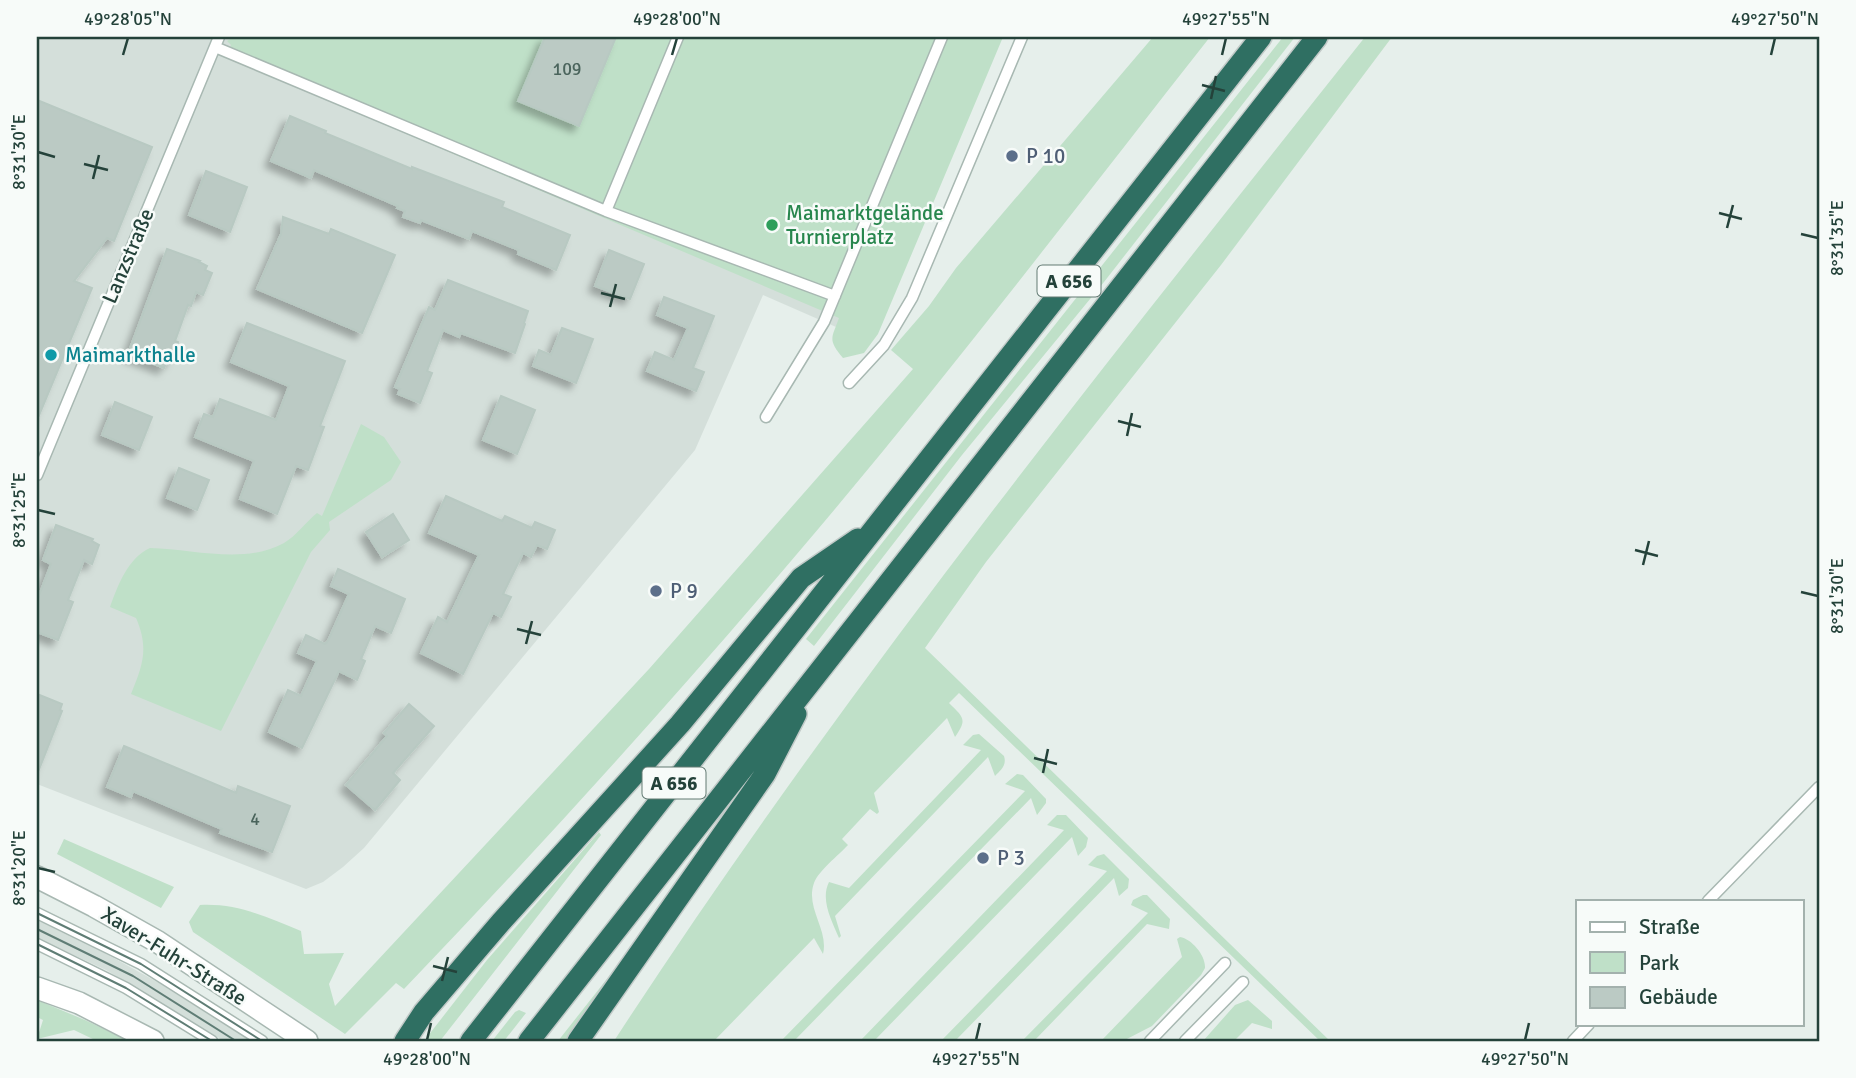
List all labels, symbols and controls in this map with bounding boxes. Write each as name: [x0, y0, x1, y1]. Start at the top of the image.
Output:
text: 49°28'05"N: [84, 8, 172, 30]
text: 49°28'00"N: [633, 8, 721, 30]
text: 49°27'55"N: [1182, 8, 1270, 30]
text: 49°27'50"N: [1731, 8, 1819, 30]
house number: 109: [552, 58, 582, 80]
text: 8°31'30"E: [8, 114, 30, 190]
place label: P 10: [1026, 143, 1065, 169]
marker: P 10: [1004, 148, 1020, 164]
place label: Maimarktgelände Turnierplatz: [786, 200, 944, 250]
text: 8°31'35"E: [1826, 200, 1848, 276]
street label: Lanzstraße: [96, 205, 160, 307]
marker: Maimarktgelände Turnierplatz: [764, 217, 780, 233]
road number: A 656: [1038, 266, 1100, 296]
place label: Maimarkthalle: [65, 342, 196, 368]
marker: Maimarkthalle: [43, 347, 59, 363]
text: 8°31'25"E: [8, 472, 30, 548]
text: 8°31'30"E: [1826, 558, 1848, 634]
place label: P 9: [670, 578, 698, 604]
marker: P 9: [648, 583, 664, 599]
road number: A 656: [642, 768, 706, 798]
house number: 4: [250, 808, 260, 830]
text: 8°31'20"E: [8, 830, 30, 906]
place label: P 3: [997, 845, 1025, 871]
marker: P 3: [975, 850, 991, 866]
legend: [1576, 900, 1804, 1026]
street label: Xaver-Fuhr-Straße: [96, 901, 252, 1011]
text: Straße: [1639, 914, 1700, 940]
text: Park: [1639, 950, 1680, 976]
text: Gebäude: [1639, 984, 1718, 1010]
text: 49°28'00"N: [383, 1048, 471, 1070]
text: 49°27'55"N: [932, 1048, 1020, 1070]
text: 49°27'50"N: [1481, 1048, 1569, 1070]

